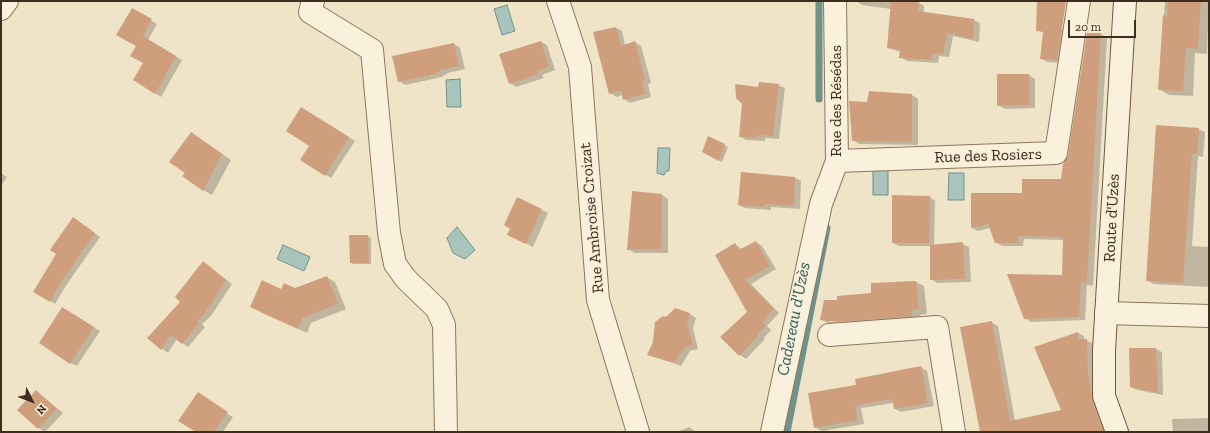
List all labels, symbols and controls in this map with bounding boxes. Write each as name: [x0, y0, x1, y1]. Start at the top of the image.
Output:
scale bar: [1070, 12, 1138, 38]
text: 20 m: [1075, 20, 1101, 34]
street label: Rue des Résédas: [826, 45, 846, 157]
street label: Rue Ambroise Croizat: [576, 142, 608, 294]
street label: Rue des Rosiers: [934, 145, 1042, 167]
street label: Route d'Uzès: [1100, 173, 1124, 263]
water label: Cadereau d'Uzès: [773, 260, 815, 378]
north arrow: [12, 381, 52, 421]
text: N: [34, 402, 49, 417]

